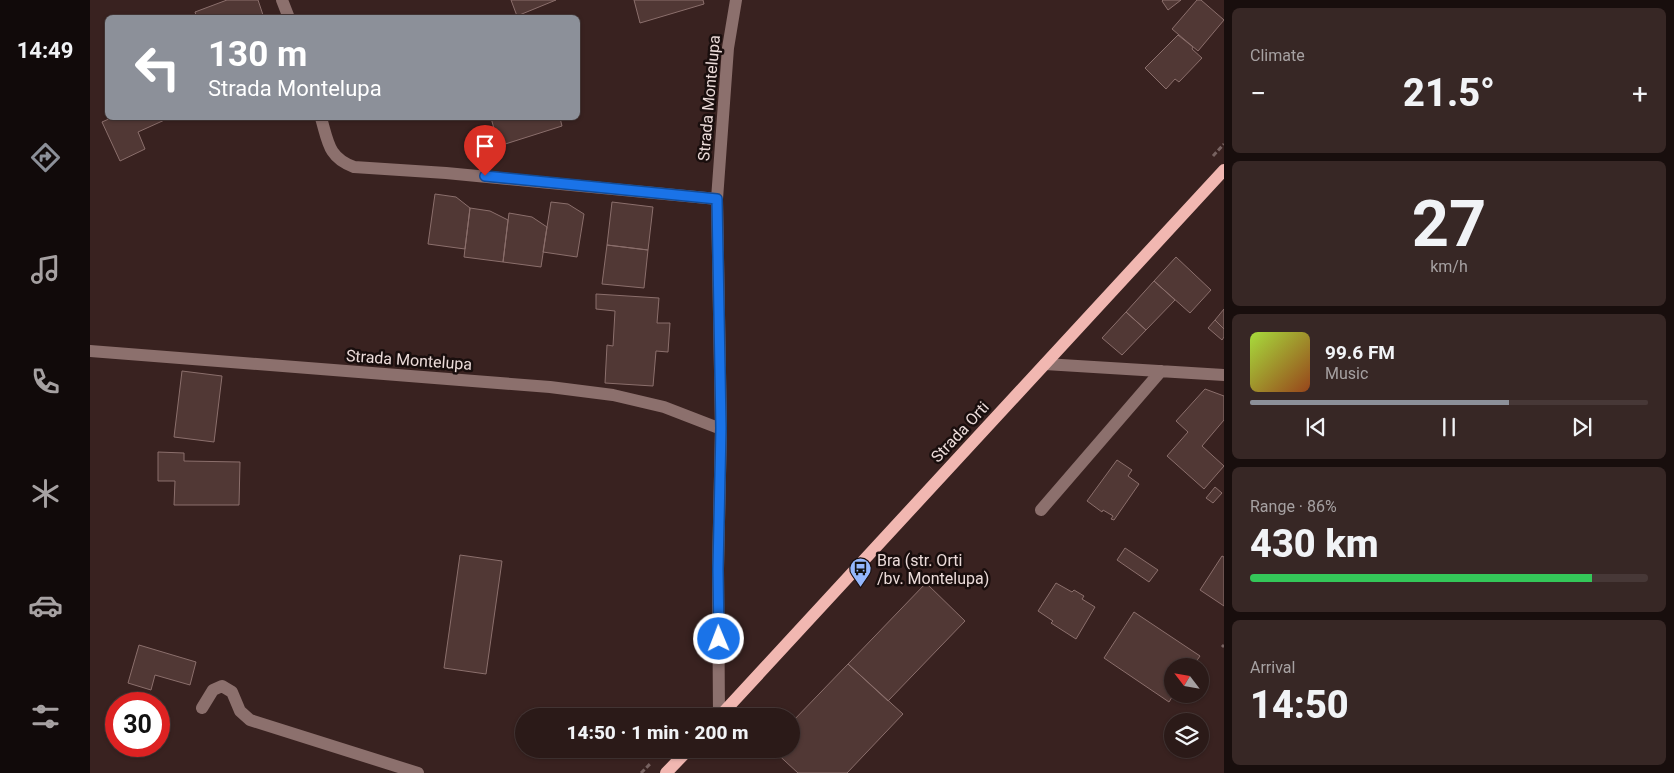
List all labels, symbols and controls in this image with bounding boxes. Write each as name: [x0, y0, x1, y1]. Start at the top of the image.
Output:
text: 130 m: [208, 34, 307, 75]
street label: Strada Montelupa: [694, 34, 724, 162]
icon: left: [125, 35, 190, 100]
text: 14:49: [17, 38, 73, 63]
text: Climate: [1250, 46, 1305, 65]
text: 21.5°: [1403, 71, 1495, 115]
text: Strada Montelupa: [208, 76, 382, 101]
text: −: [1250, 77, 1266, 110]
text: +: [1632, 77, 1648, 110]
pin: [464, 125, 506, 176]
icon: arrive: [471, 132, 499, 160]
icon: directions: [28, 140, 63, 175]
text: 27: [1412, 186, 1486, 262]
icon: music: [28, 252, 63, 287]
text: km/h: [1430, 257, 1468, 276]
text: 99.6 FM: [1325, 341, 1395, 364]
street label: Strada Montelupa: [345, 346, 473, 374]
icon: phone: [28, 364, 63, 399]
text: Music: [1325, 364, 1368, 383]
street label: Strada Orti: [927, 398, 993, 466]
icon: previous: [1302, 413, 1330, 441]
icon: pause: [1435, 413, 1463, 441]
icon: next: [1568, 413, 1596, 441]
icon: climate: [28, 476, 63, 511]
text: Range · 86%: [1250, 497, 1337, 516]
text: 430 km: [1250, 522, 1379, 566]
place label: Bra (str. Orti /bv. Montelupa): [877, 551, 989, 588]
bus stop icon: Bra (str. Orti /bv. Montelupa): [849, 557, 873, 588]
icon: car: [28, 588, 63, 623]
position arrow: [692, 612, 744, 664]
north arrow: [1164, 658, 1209, 702]
map controls: [1164, 658, 1209, 758]
text: Arrival: [1250, 658, 1295, 677]
text: 14:50: [1250, 683, 1349, 727]
speed limit sign: 30: [105, 692, 170, 757]
icon: filters: [28, 699, 63, 734]
button: layers: [1164, 713, 1209, 758]
text: 14:50 · 1 min · 200 m: [566, 721, 749, 744]

